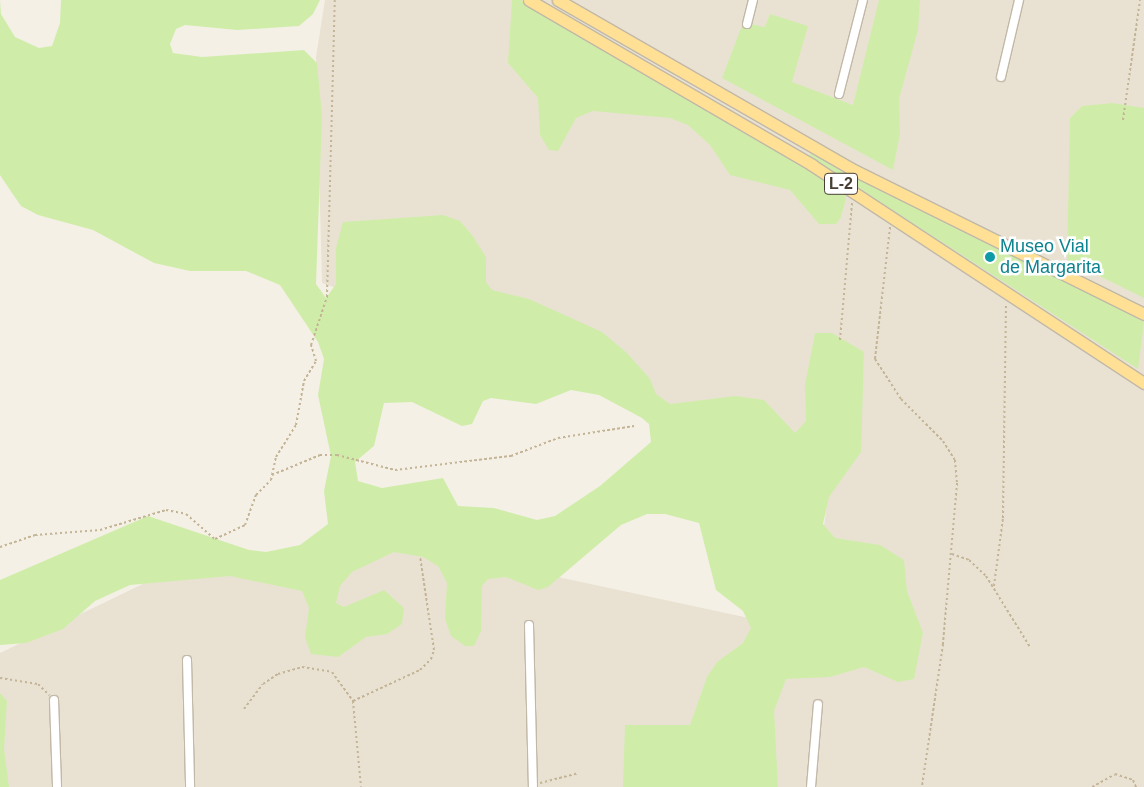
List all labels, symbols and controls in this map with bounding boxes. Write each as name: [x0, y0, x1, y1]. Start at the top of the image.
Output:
road number: L-2: [824, 170, 858, 198]
place label: Museo Vial de Margarita: [1000, 236, 1101, 278]
marker: Museo Vial de Margarita: [984, 251, 996, 263]

